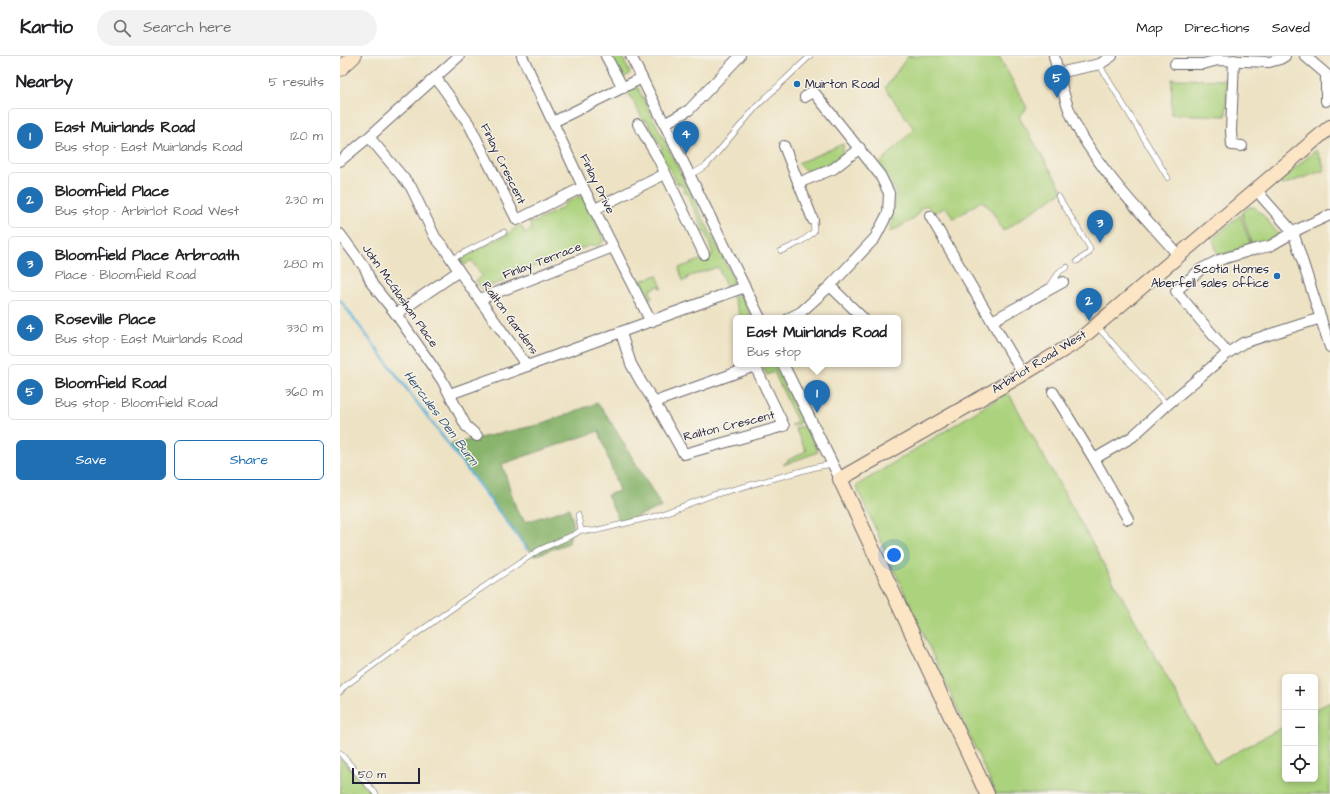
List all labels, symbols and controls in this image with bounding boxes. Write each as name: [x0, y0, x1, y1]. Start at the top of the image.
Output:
search box: [97, 10, 377, 46]
text: Kartio: [20, 14, 73, 41]
icon: search: [111, 17, 133, 39]
text: Search here: [143, 17, 231, 38]
text: Map: [1136, 18, 1163, 38]
text: Directions: [1185, 18, 1250, 38]
text: Saved: [1272, 18, 1310, 38]
pin: 5: [1044, 65, 1070, 98]
text: Nearby: [16, 70, 73, 94]
text: 5 results: [268, 73, 324, 91]
place label: Muirton Road: [805, 76, 879, 93]
marker: Muirton Road: [792, 79, 802, 89]
text: East Muirlands Road: [55, 117, 195, 138]
street label: Finlay Crescent: [475, 121, 530, 208]
pin: 4: [673, 121, 699, 154]
text: 1: [29, 127, 31, 145]
text: 120 m: [290, 127, 323, 145]
text: Bus stop · East Muirlands Road: [55, 138, 242, 156]
street label: Finlay Drive: [574, 151, 619, 218]
text: Bloomfield Place: [55, 181, 169, 202]
text: 2: [26, 191, 34, 209]
text: 230 m: [285, 191, 323, 209]
text: Bus stop · Arbirlot Road West: [55, 202, 239, 220]
pin: 3: [1087, 210, 1113, 243]
street label: Finlay Terrace: [500, 238, 585, 285]
street label: John McGlashan Place: [358, 241, 442, 351]
text: Bloomfield Place Arbroath: [55, 245, 239, 266]
text: 3: [27, 255, 33, 273]
text: 280 m: [284, 255, 323, 273]
place label: Scotia Homes Aberfell sales office: [1151, 261, 1269, 292]
text: Place · Bloomfield Road: [55, 266, 196, 284]
marker: Scotia Homes Aberfell sales office: [1272, 271, 1282, 281]
street label: Railton Gardens: [478, 278, 542, 358]
pin: 2: [1076, 288, 1102, 321]
text: Roseville Place: [55, 309, 156, 330]
popup: [733, 315, 901, 367]
text: 4: [26, 319, 34, 337]
text: 330 m: [286, 319, 323, 337]
text: East Muirlands Road: [747, 322, 887, 343]
street label: Arbirlot Road West: [988, 326, 1090, 398]
text: Bus stop · East Muirlands Road: [55, 330, 242, 348]
text: Bus stop: [747, 343, 801, 361]
water label: Hercules Den Burn: [399, 367, 484, 470]
text: Bloomfield Road: [55, 373, 166, 394]
pin: 1: [804, 380, 830, 413]
text: 5: [25, 383, 35, 401]
text: 360 m: [285, 383, 323, 401]
text: Bus stop · Bloomfield Road: [55, 394, 218, 412]
street label: Railton Crescent: [682, 406, 776, 446]
button: Save: [16, 440, 166, 480]
button: Share: [174, 440, 324, 480]
your location: [884, 545, 904, 565]
map controls: [1282, 674, 1318, 782]
button: +: [1282, 674, 1318, 710]
button: −: [1282, 710, 1318, 746]
button: locate: [1282, 746, 1318, 782]
scale bar: [352, 766, 420, 785]
text: 50 m: [358, 767, 386, 782]

